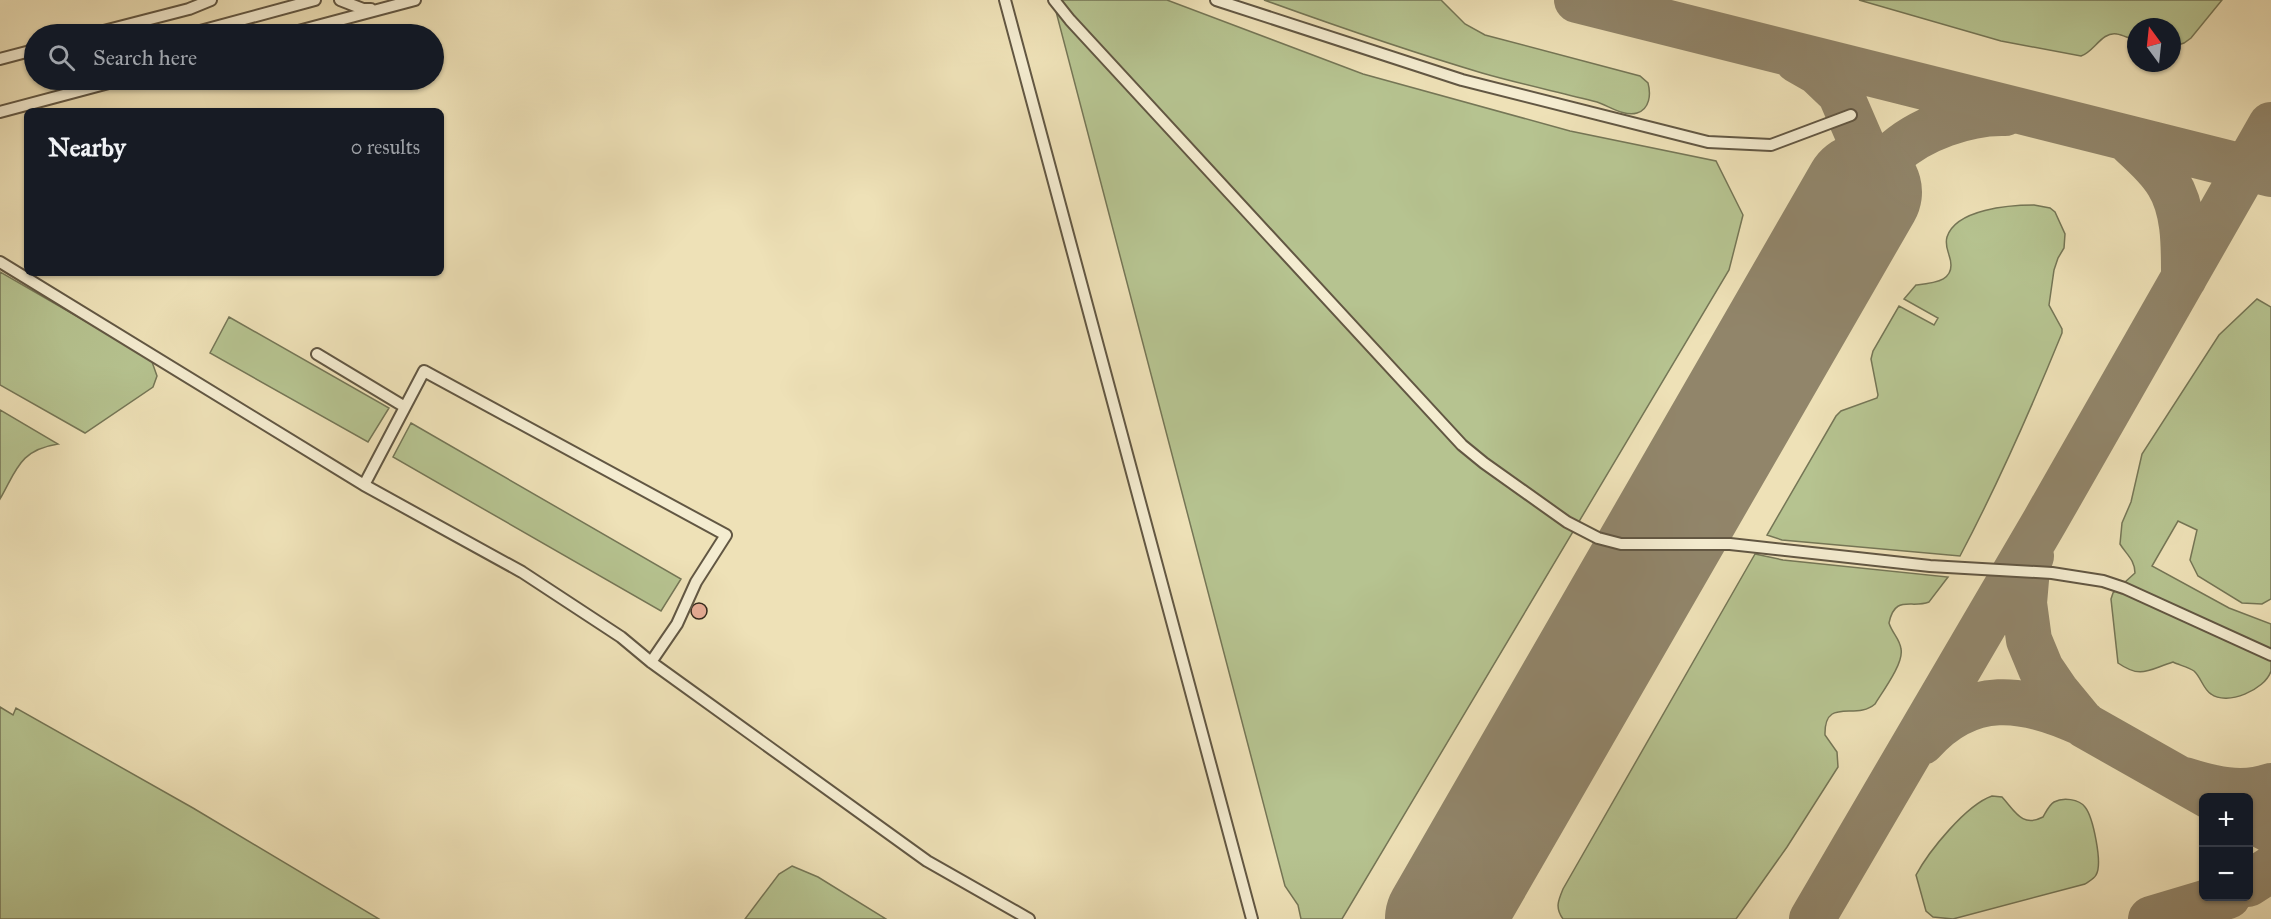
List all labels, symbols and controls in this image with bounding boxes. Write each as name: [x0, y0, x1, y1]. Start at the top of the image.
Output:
north arrow: [2127, 18, 2181, 72]
search box: [24, 24, 444, 90]
icon: search: [45, 41, 78, 74]
text: Search here: [93, 44, 197, 71]
text: Nearby: [48, 131, 126, 163]
text: 0 results: [351, 135, 420, 159]
map controls: [2199, 793, 2253, 901]
button: +: [2199, 793, 2253, 847]
button: −: [2199, 847, 2253, 901]

